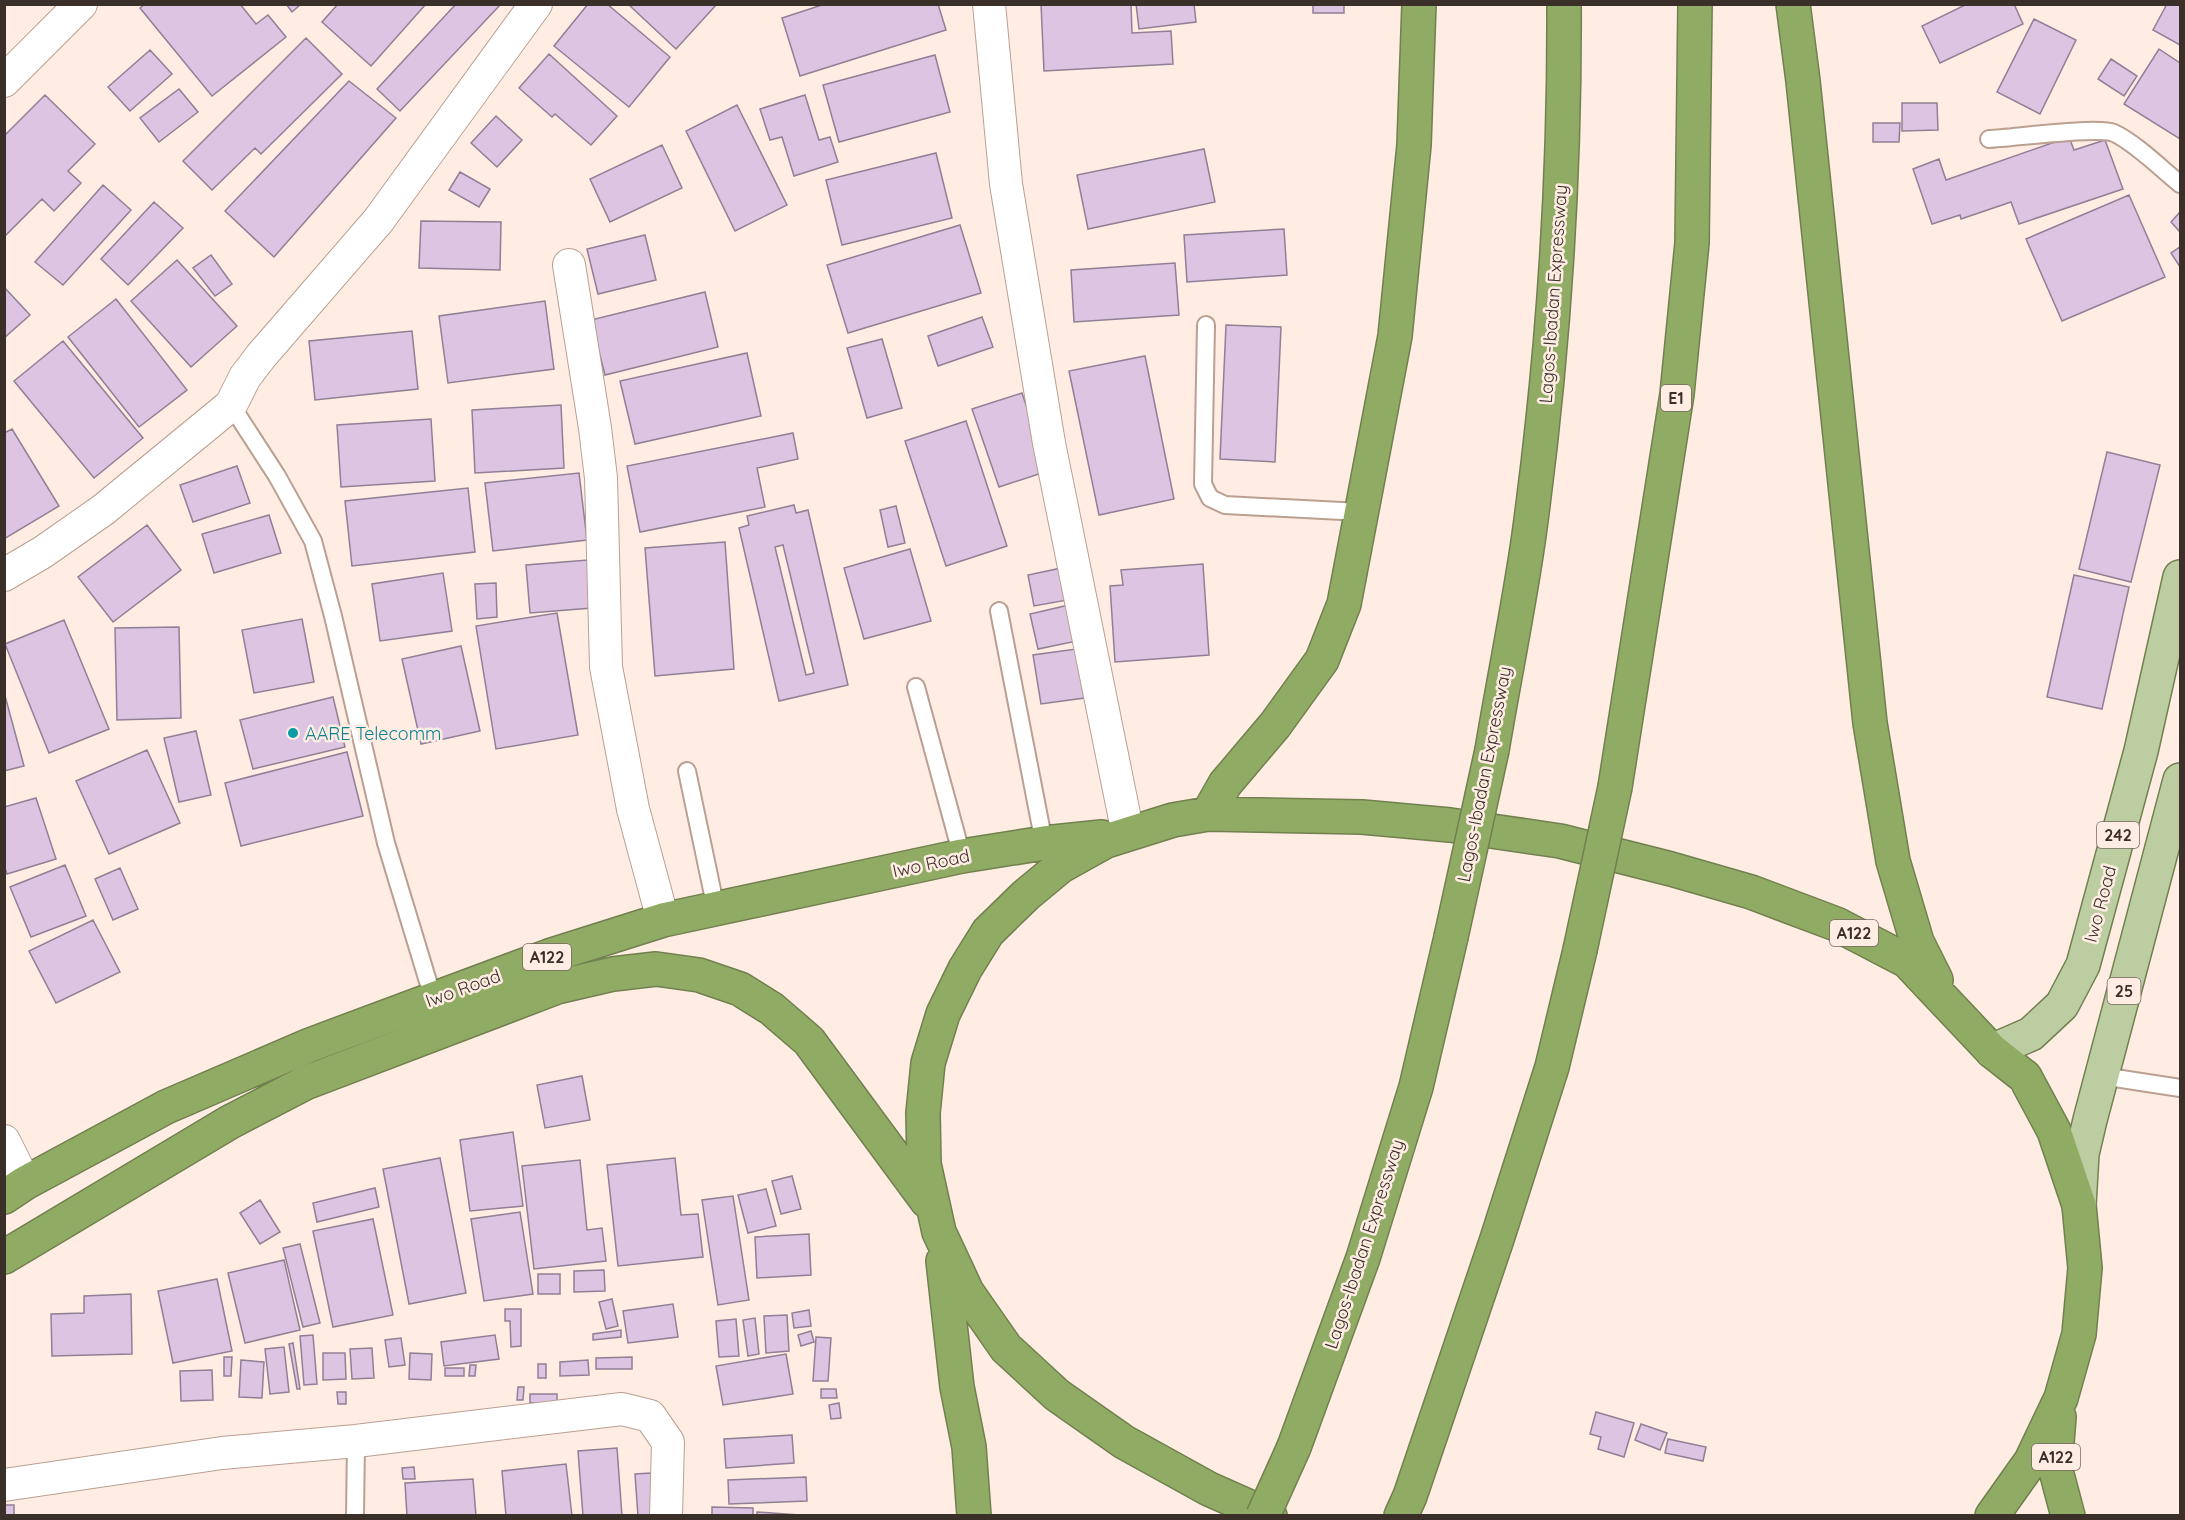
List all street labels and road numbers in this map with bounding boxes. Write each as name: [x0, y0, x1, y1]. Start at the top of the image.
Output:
street label: Lagos-Ibadan Expressway: [1534, 184, 1572, 404]
road number: E1: [1661, 385, 1691, 411]
street label: Lagos-Ibadan Expressway: [1452, 664, 1516, 884]
road number: 242: [2097, 822, 2139, 848]
street label: Iwo Road: [890, 844, 972, 882]
street label: Iwo Road: [2079, 863, 2121, 945]
road number: A122: [1830, 920, 1878, 946]
road number: A122: [523, 944, 571, 970]
street label: Iwo Road: [422, 964, 504, 1012]
road number: 25: [2108, 978, 2140, 1004]
street label: Lagos-Ibadan Expressway: [1319, 1136, 1409, 1352]
road number: A122: [2032, 1444, 2080, 1470]

